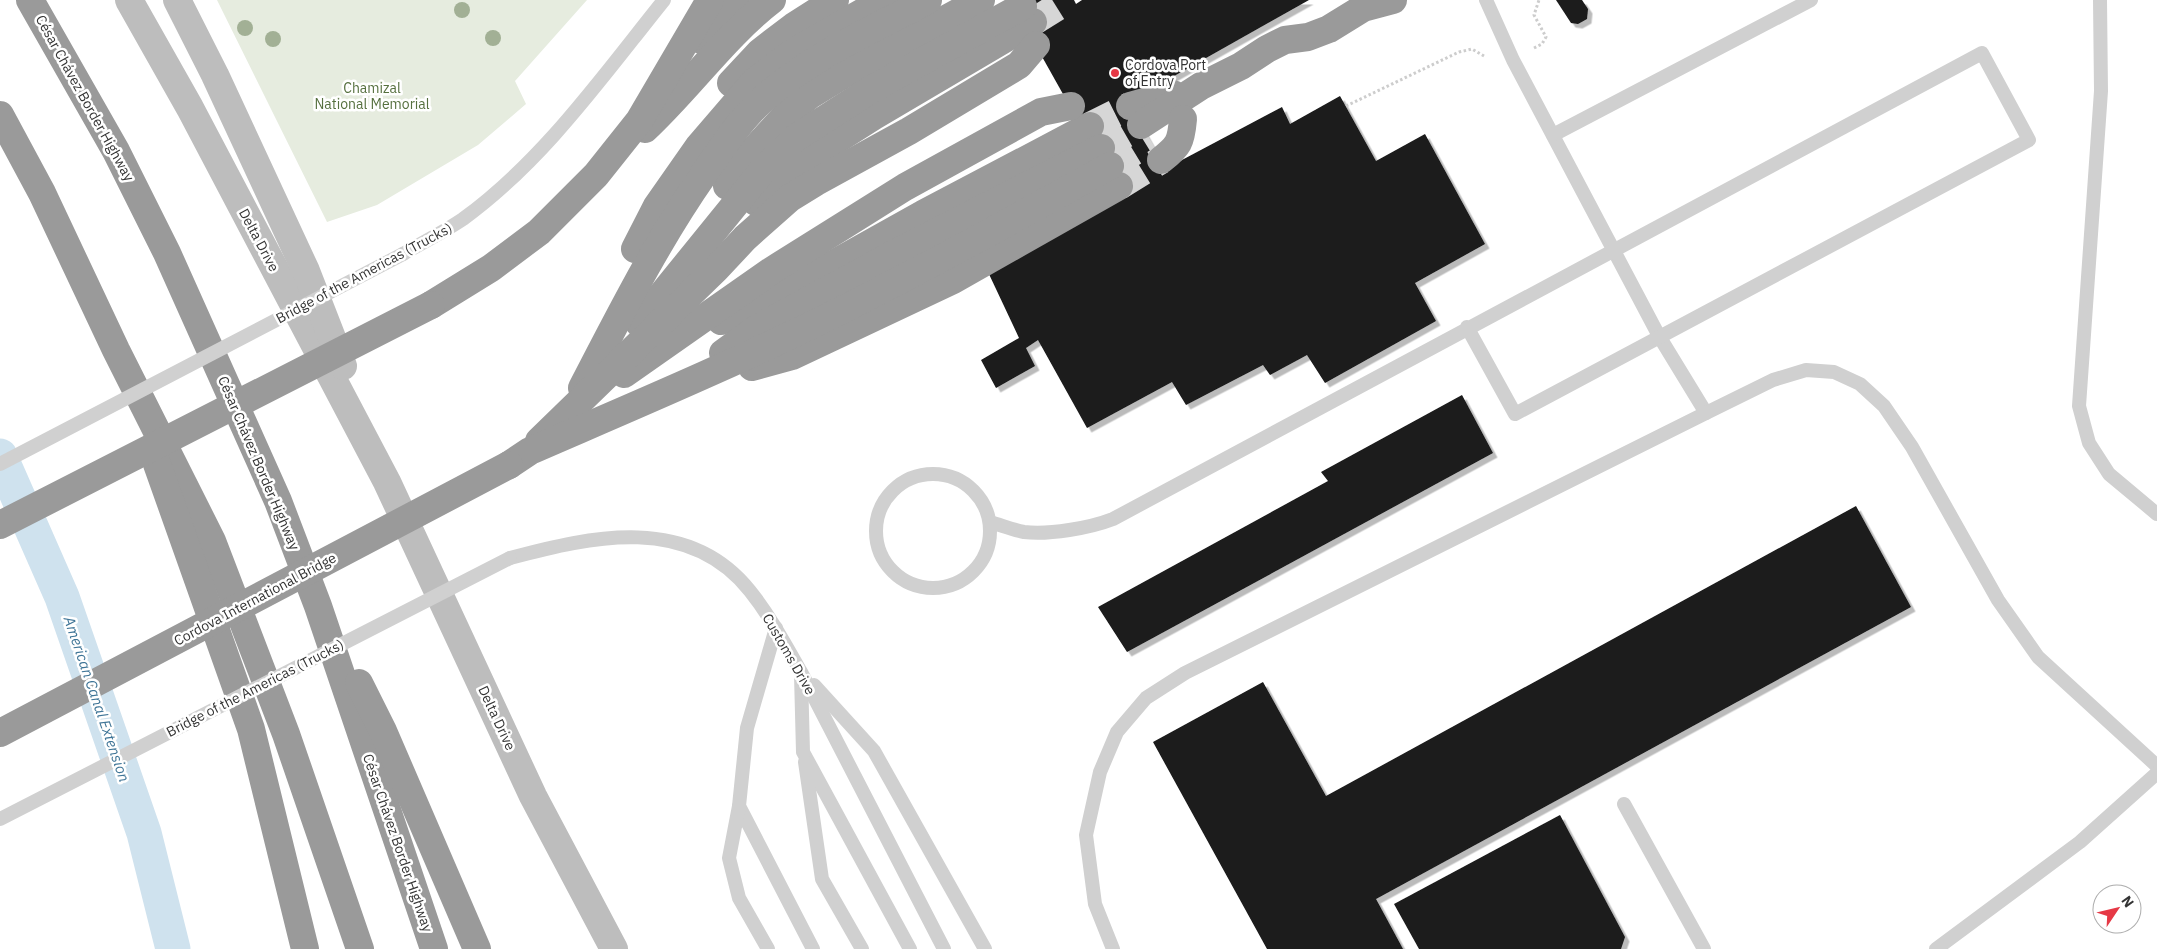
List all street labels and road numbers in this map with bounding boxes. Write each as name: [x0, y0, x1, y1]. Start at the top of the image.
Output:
street label: César Chávez Border Highway: [32, 12, 138, 184]
street label: Delta Drive: [235, 205, 283, 275]
street label: Bridge of the Americas (Trucks): [273, 219, 455, 327]
street label: César Chávez Border Highway: [214, 373, 304, 553]
street label: Cordova International Bridge: [171, 548, 340, 650]
street label: Customs Drive: [758, 610, 820, 698]
street label: Bridge of the Americas (Trucks): [163, 635, 347, 741]
street label: Delta Drive: [474, 683, 520, 753]
street label: César Chávez Border Highway: [359, 752, 437, 934]

